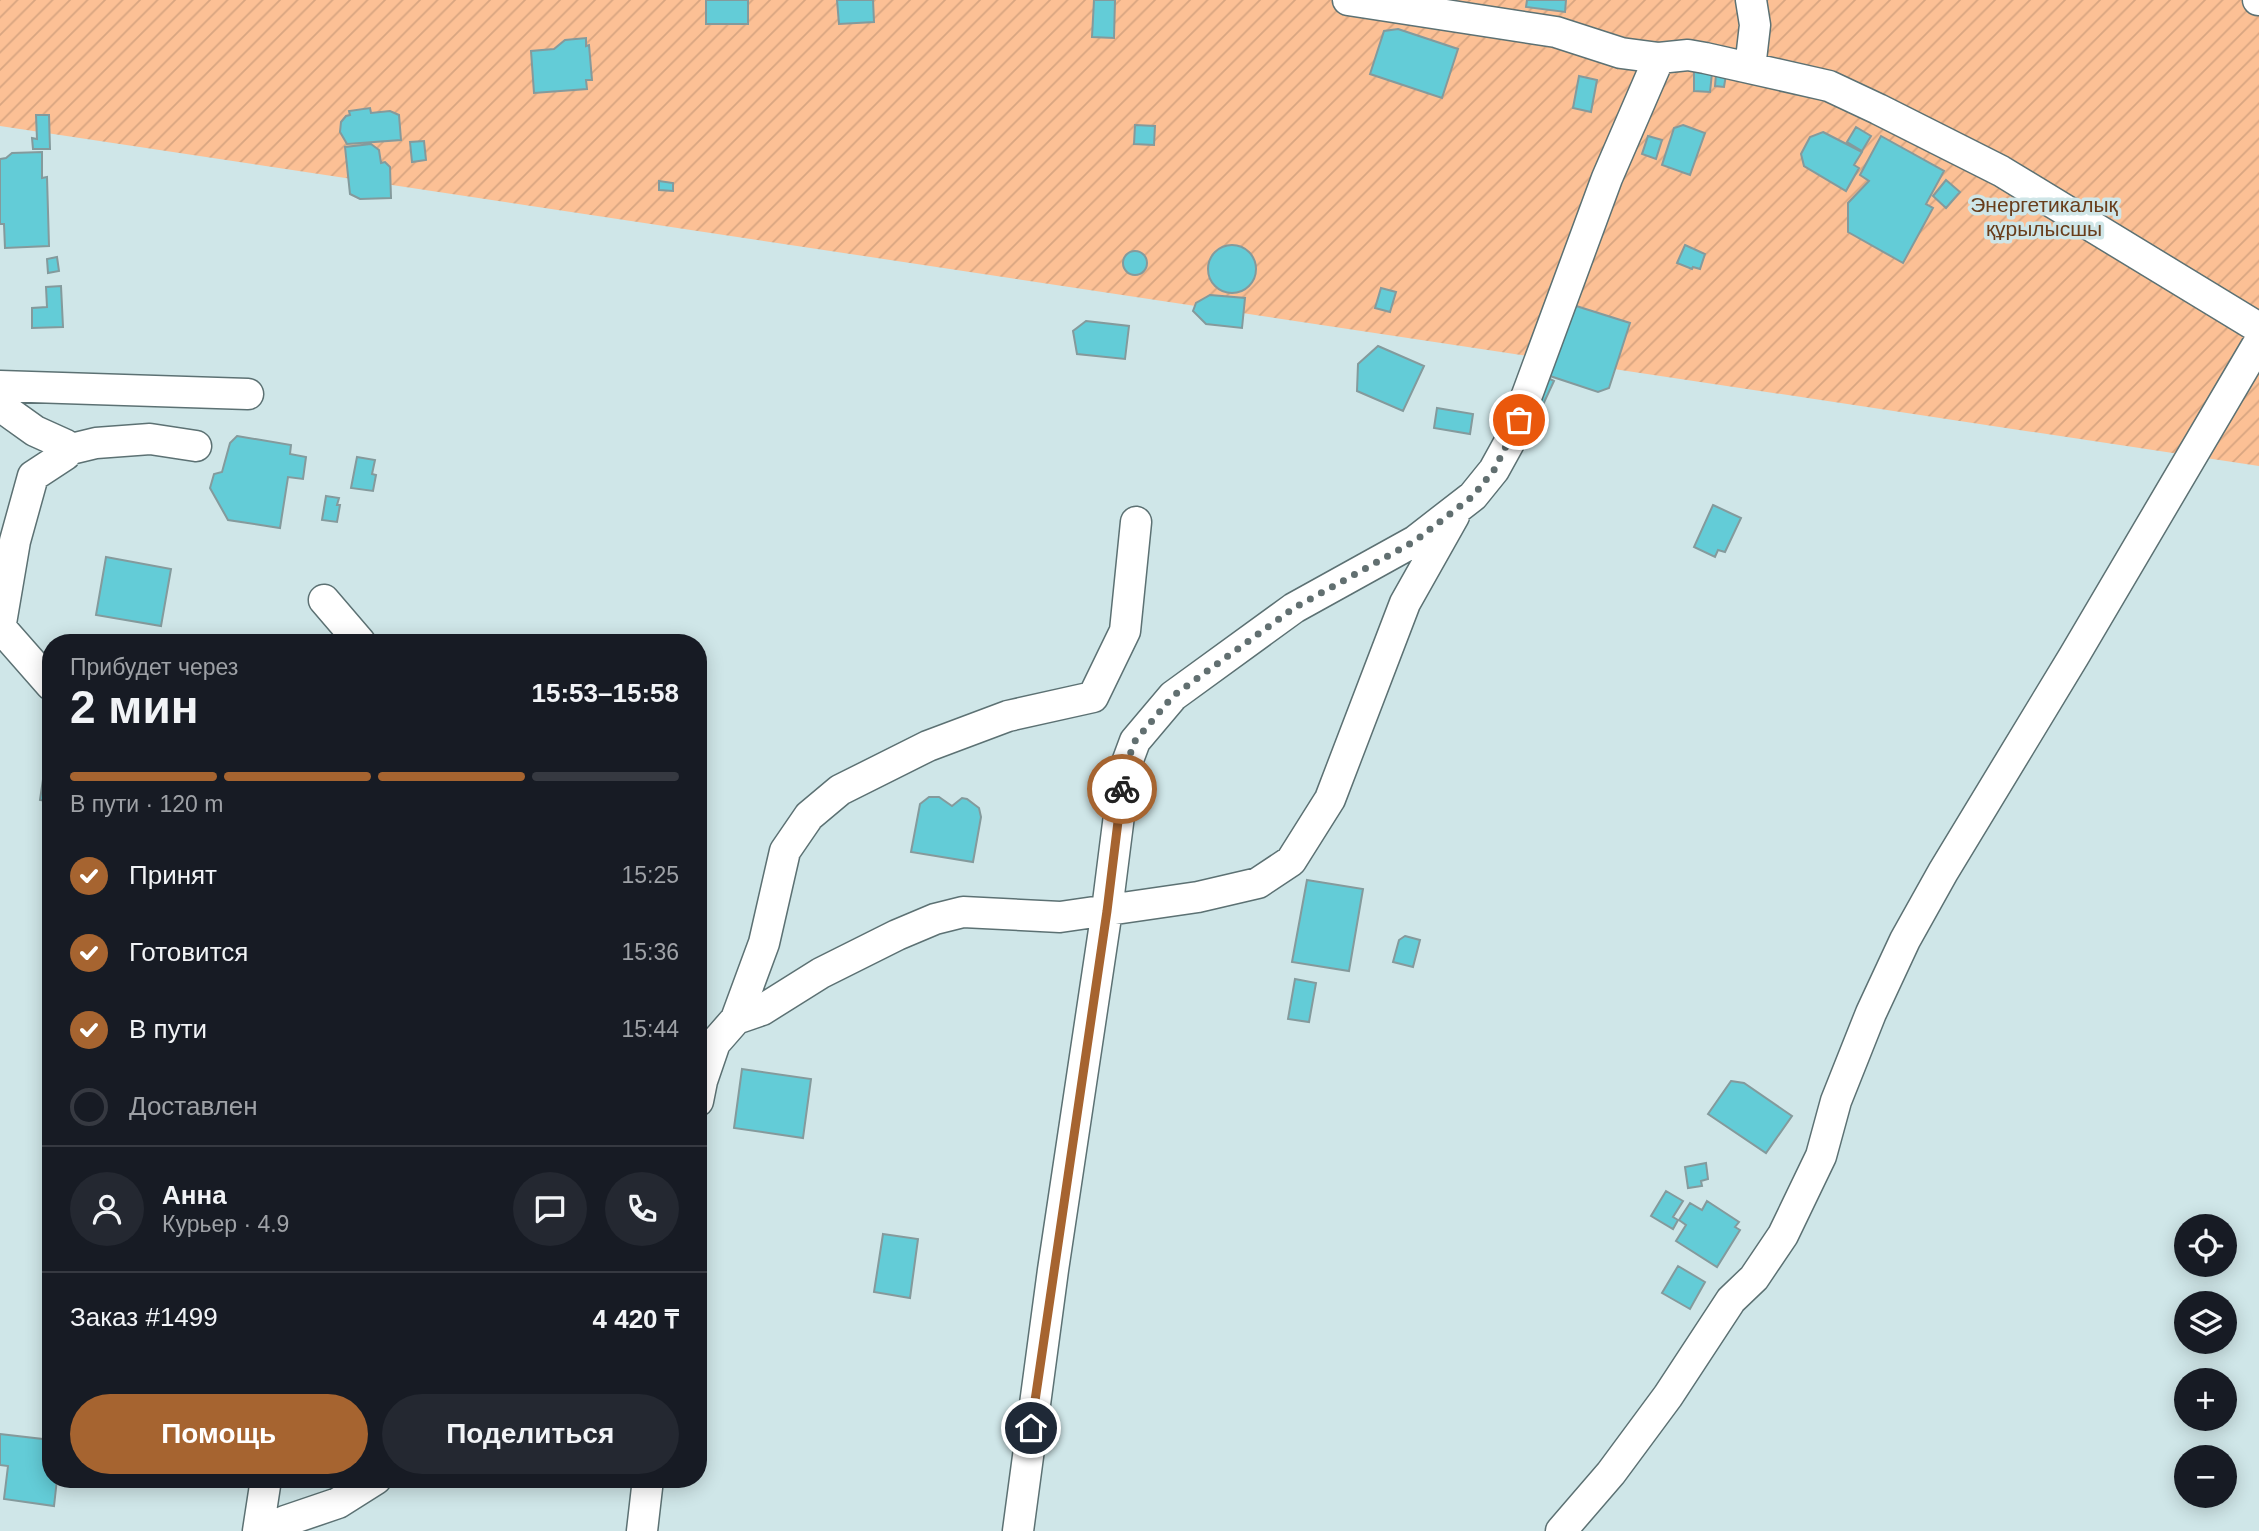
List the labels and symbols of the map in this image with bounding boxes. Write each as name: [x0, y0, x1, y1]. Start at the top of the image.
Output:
park label: Энергетикалық құрылысшы: [1970, 193, 2119, 240]
pin: [1489, 390, 1549, 450]
courier: [1087, 754, 1157, 824]
pin: [1001, 1398, 1061, 1458]

